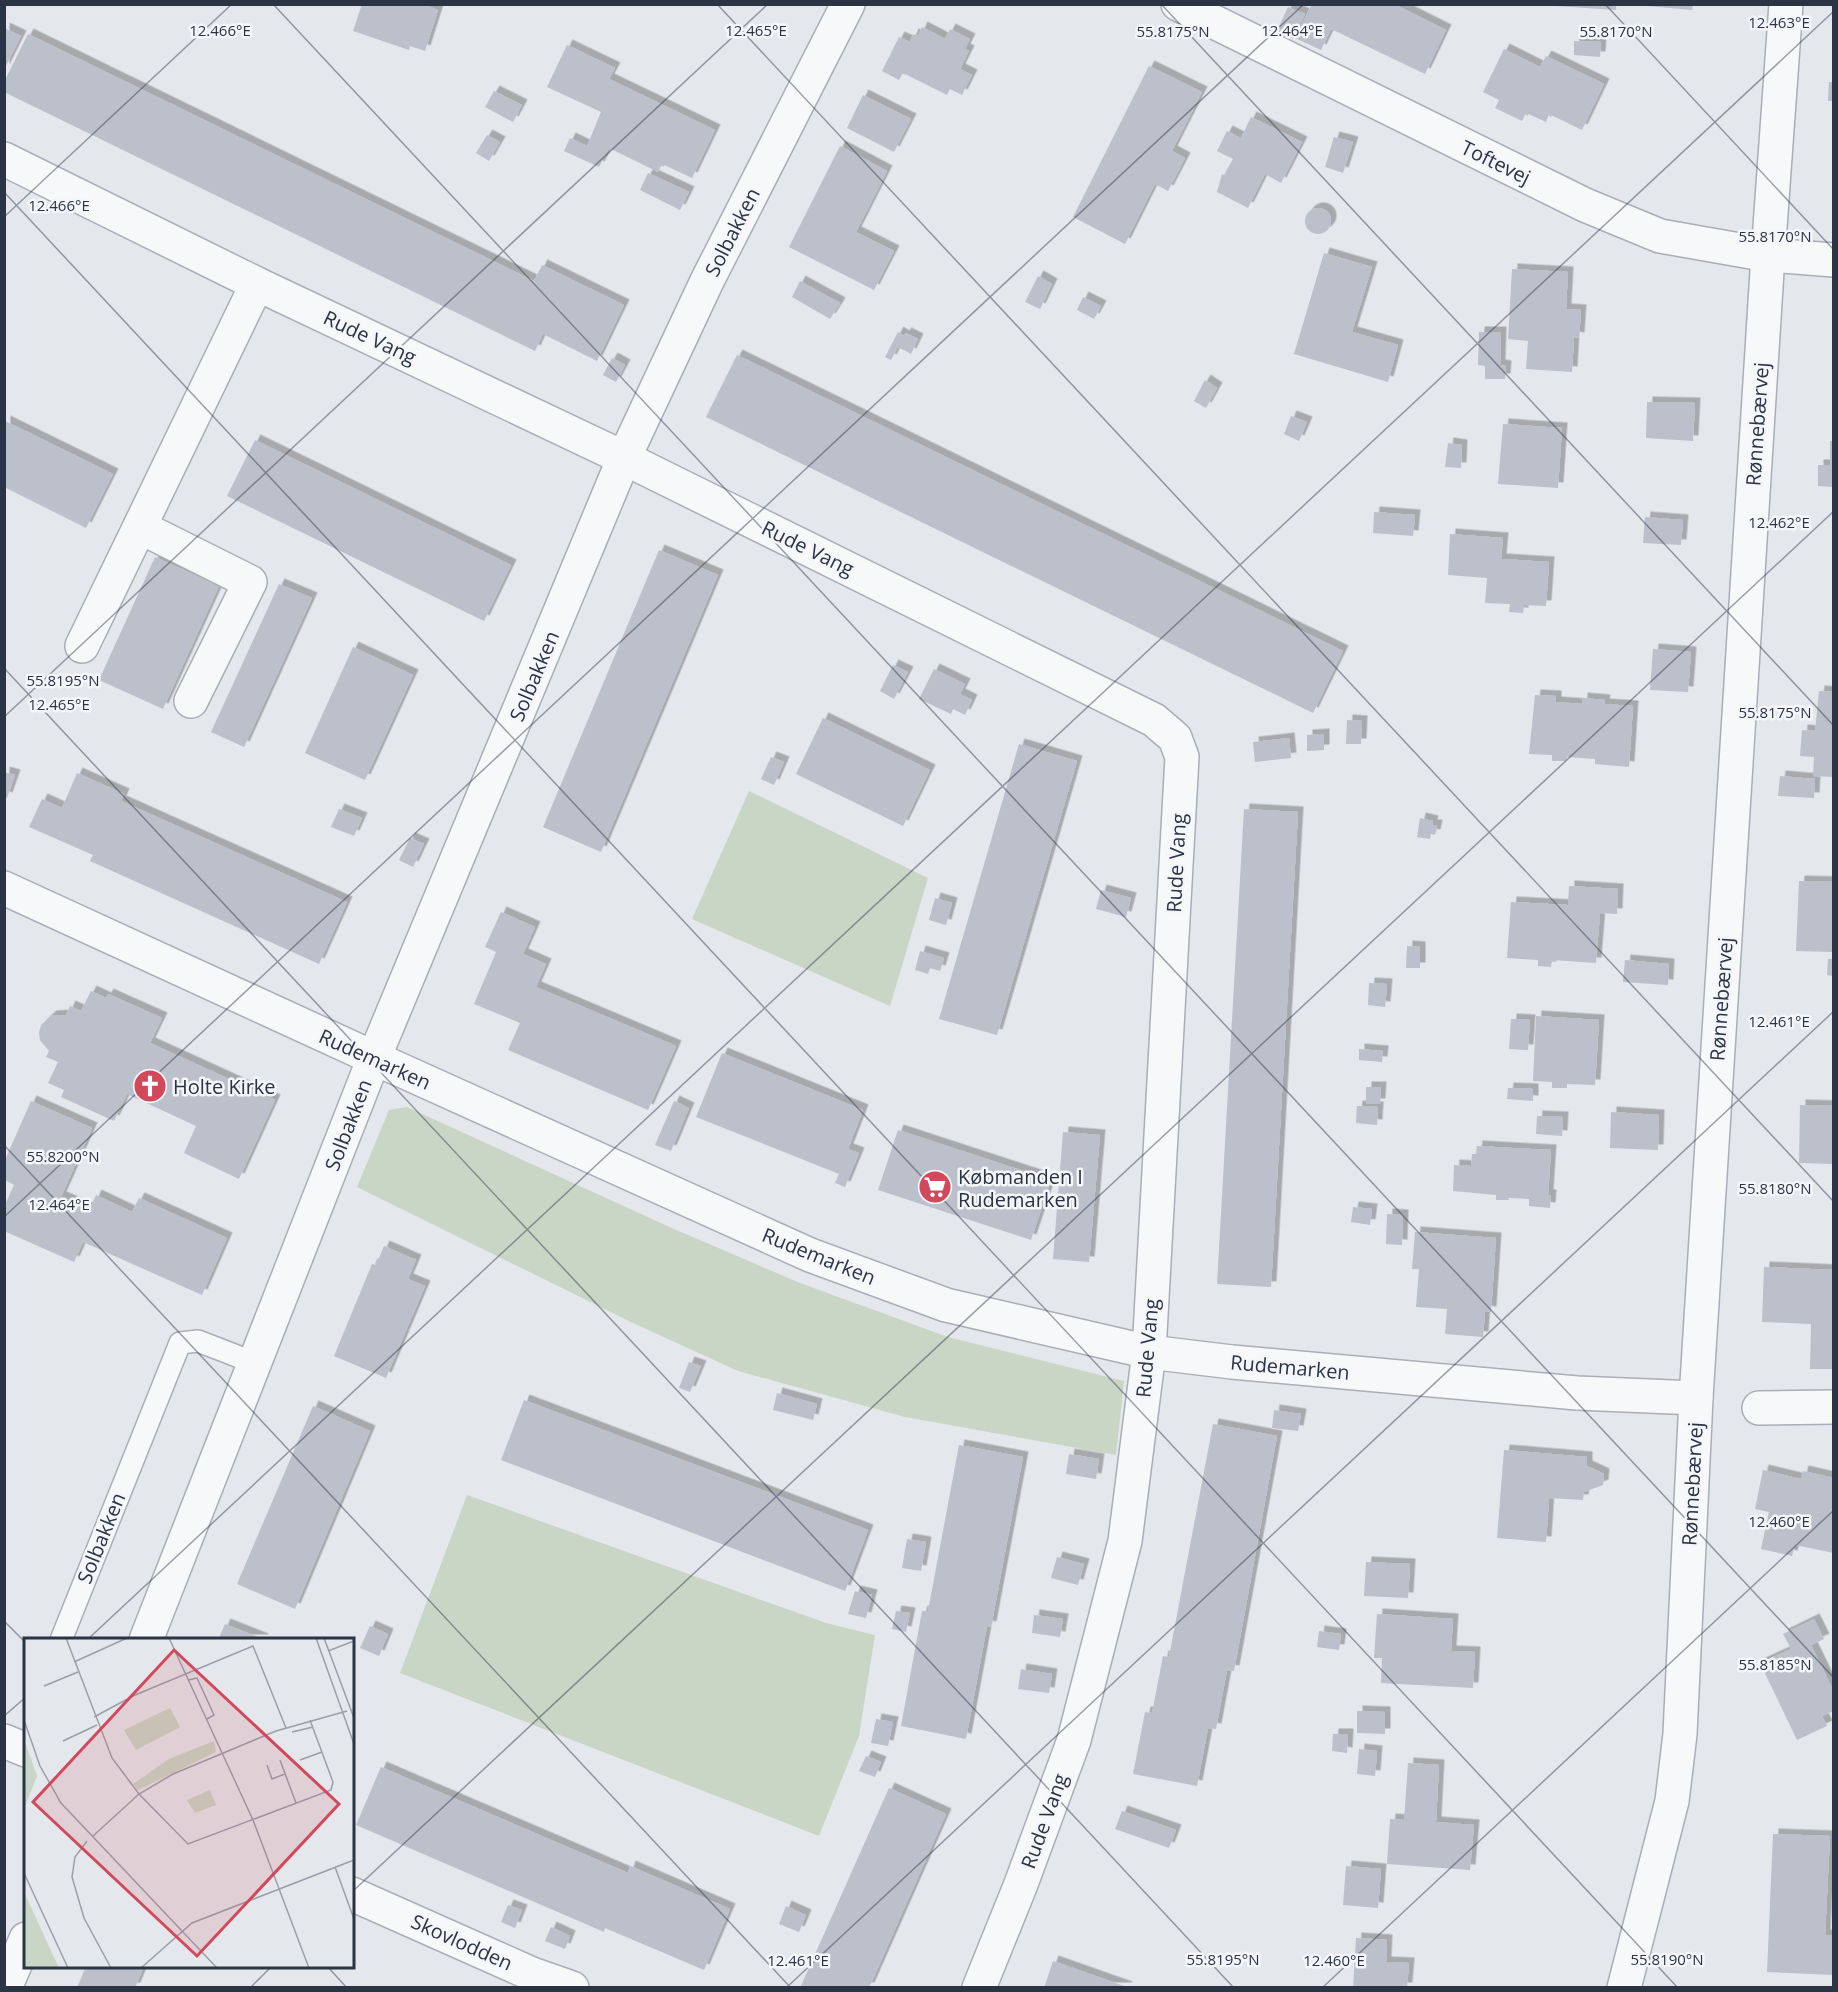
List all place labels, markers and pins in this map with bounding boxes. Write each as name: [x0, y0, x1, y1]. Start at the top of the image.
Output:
church icon: Holte Kirke: [132, 1068, 168, 1104]
place label: Holte Kirke: [173, 1073, 276, 1100]
place label: Købmanden I Rudemarken: [958, 1163, 1083, 1213]
supermarket icon: Købmanden I Rudemarken: [917, 1169, 953, 1205]

